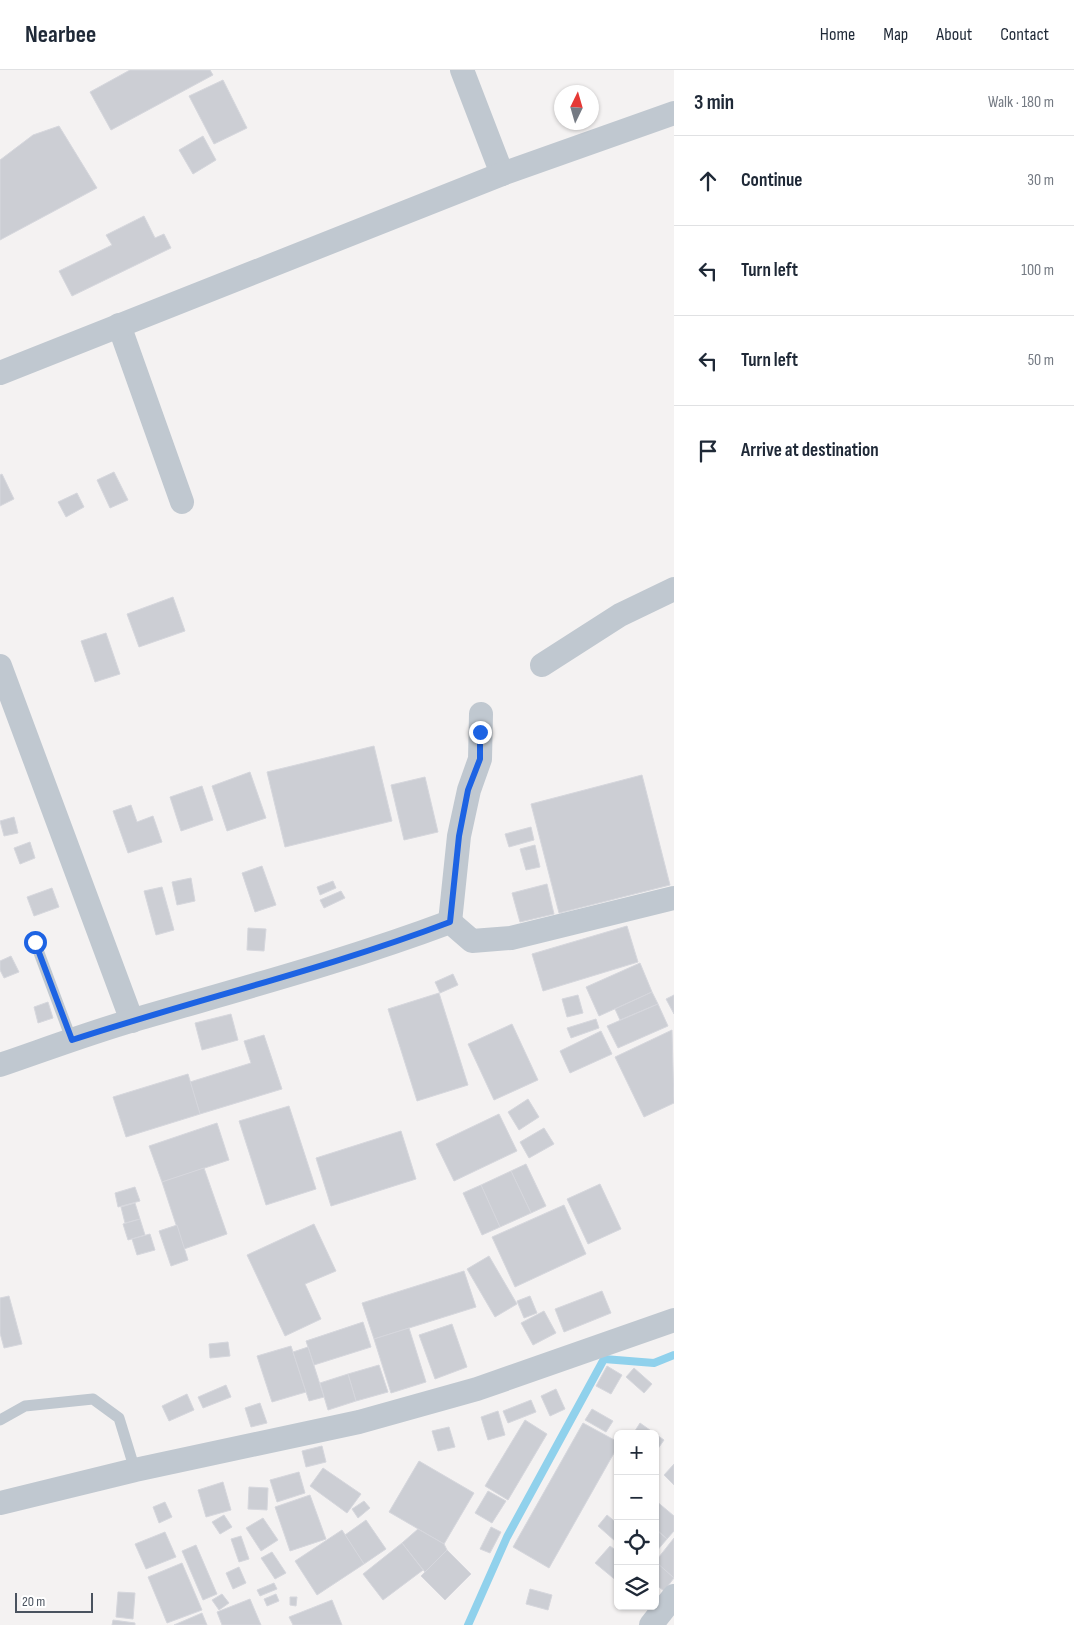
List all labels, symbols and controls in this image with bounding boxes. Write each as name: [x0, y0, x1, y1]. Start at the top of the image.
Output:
text: Nearbee: [25, 20, 96, 49]
text: Home: [820, 24, 855, 45]
text: Map: [883, 24, 908, 45]
text: About: [936, 24, 972, 45]
text: Contact: [1000, 24, 1049, 45]
north arrow: [554, 85, 599, 130]
text: 3 min: [694, 90, 734, 115]
text: Walk · 180 m: [988, 93, 1054, 112]
icon: ahead: [694, 167, 722, 195]
text: Continue: [741, 169, 802, 192]
text: 30 m: [1027, 171, 1054, 190]
icon: left: [694, 257, 722, 285]
text: Turn left: [741, 259, 798, 282]
text: 100 m: [1021, 261, 1054, 280]
icon: left: [694, 347, 722, 375]
text: Turn left: [741, 349, 798, 372]
text: 50 m: [1028, 351, 1054, 370]
icon: arrive: [694, 437, 722, 465]
text: Arrive at destination: [741, 439, 879, 462]
route end: [469, 721, 492, 744]
route start: [24, 931, 47, 954]
map controls: [614, 1430, 659, 1610]
button: +: [614, 1430, 659, 1475]
button: −: [614, 1475, 659, 1520]
button: locate: [614, 1520, 659, 1565]
button: layers: [614, 1565, 659, 1610]
scale bar: [15, 1590, 92, 1613]
text: 20 m: [22, 1593, 45, 1610]

